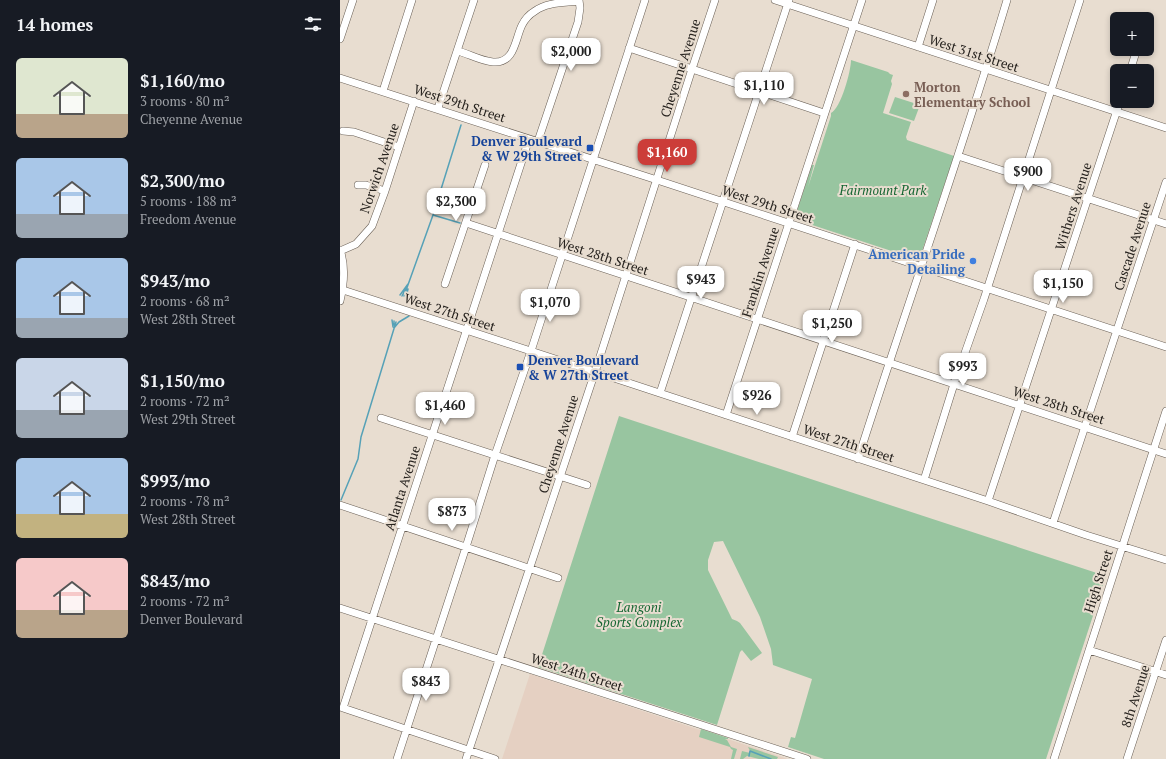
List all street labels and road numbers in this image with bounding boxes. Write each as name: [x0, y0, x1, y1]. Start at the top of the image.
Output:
street label: Cheyenne Avenue: [656, 16, 704, 120]
street label: West 31st Street: [927, 30, 1021, 76]
street label: West 29th Street: [412, 80, 508, 126]
street label: Norwich Avenue: [355, 120, 403, 216]
street label: Withers Avenue: [1050, 160, 1096, 252]
street label: West 29th Street: [720, 181, 816, 227]
street label: Cascade Avenue: [1109, 199, 1155, 293]
street label: Franklin Avenue: [737, 224, 783, 320]
street label: West 28th Street: [555, 233, 651, 279]
street label: West 27th Street: [402, 289, 498, 335]
street label: West 28th Street: [1011, 382, 1107, 428]
street label: Cheyenne Avenue: [534, 392, 582, 496]
street label: West 27th Street: [801, 420, 897, 466]
street label: Atlanta Avenue: [380, 443, 424, 533]
street label: High Street: [1079, 547, 1117, 615]
street label: West 24th Street: [529, 649, 625, 695]
street label: 8th Avenue: [1116, 662, 1154, 730]

